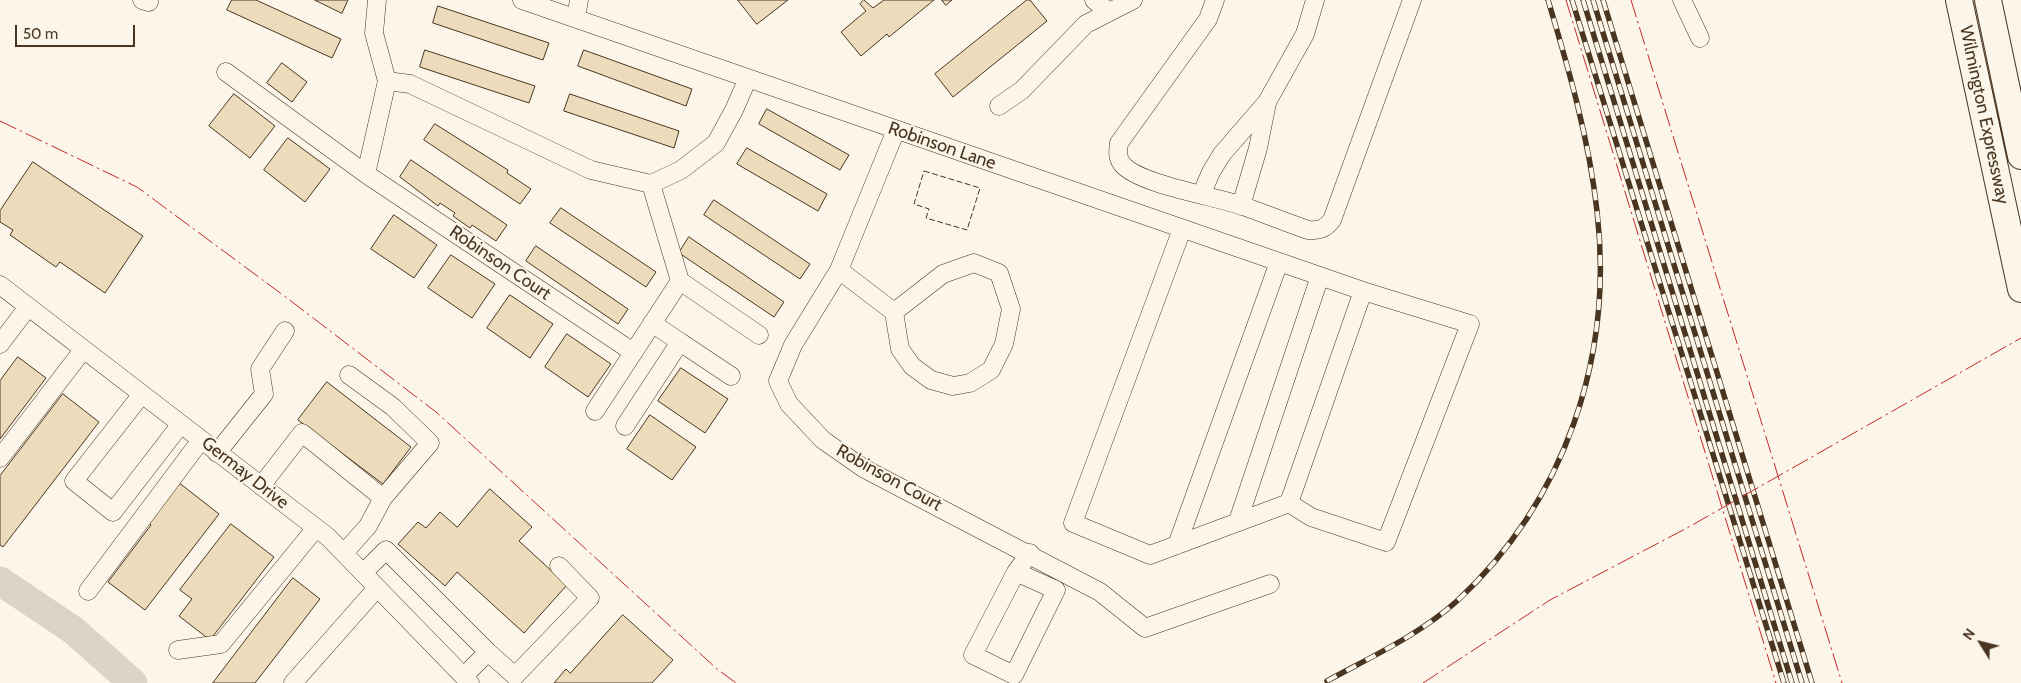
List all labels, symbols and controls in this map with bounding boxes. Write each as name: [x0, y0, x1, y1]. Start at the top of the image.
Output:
scale bar: [18, 15, 138, 47]
street label: Wilmington Expressway: [1955, 24, 2013, 206]
text: 50 m: [23, 25, 58, 43]
street label: Robinson Lane: [885, 117, 999, 175]
street label: Robinson Court: [445, 221, 555, 305]
street label: Germay Drive: [197, 432, 293, 514]
street label: Robinson Court: [832, 440, 946, 516]
north arrow: [1956, 618, 2006, 668]
text: N: [1959, 625, 1979, 643]

